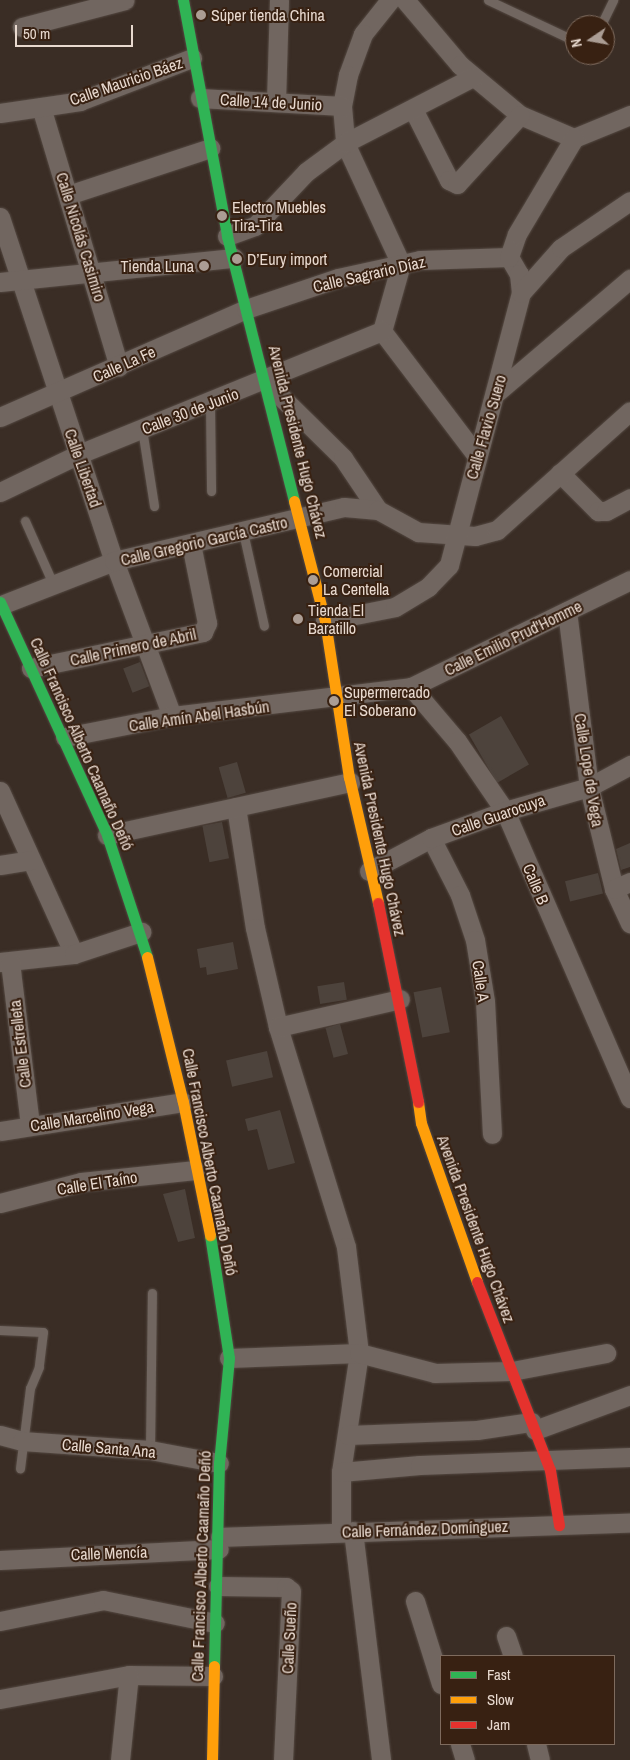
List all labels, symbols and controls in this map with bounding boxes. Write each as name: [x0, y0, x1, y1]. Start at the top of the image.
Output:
place label: Súper tienda China: [211, 5, 325, 25]
marker: Súper tienda China: [195, 9, 207, 21]
scale bar: [18, 15, 135, 47]
north arrow: [565, 15, 615, 65]
text: 50 m: [23, 23, 50, 44]
text: N: [567, 37, 586, 49]
street label: Calle Mauricio Báez: [67, 53, 185, 109]
street label: Calle 14 de Junio: [220, 90, 322, 114]
street label: Calle Nicolás Casimiro: [52, 170, 110, 304]
place label: Electro Muebles Tira-Tira: [232, 197, 326, 235]
marker: Electro Muebles Tira-Tira: [216, 210, 228, 222]
place label: D’Eury import: [247, 249, 327, 269]
street label: Calle Sagrario Díaz: [311, 252, 427, 296]
marker: D’Eury import: [231, 253, 243, 265]
place label: Tienda Luna: [121, 256, 194, 276]
marker: Tienda Luna: [198, 260, 210, 272]
street label: Calle La Fe: [90, 342, 158, 386]
street label: Avenida Presidente Hugo Chávez: [265, 344, 331, 540]
street label: Calle Flavio Suero: [462, 372, 510, 482]
street label: Calle 30 de Junio: [139, 384, 241, 438]
street label: Calle Libertad: [61, 426, 105, 510]
street label: Calle Gregorio García Castro: [119, 512, 289, 570]
place label: Comercial La Centella: [323, 561, 389, 599]
marker: Comercial La Centella: [307, 574, 319, 586]
street label: Calle Emilio Prud'Homme: [441, 596, 585, 680]
place label: Tienda El Baratillo: [308, 600, 364, 638]
marker: Tienda El Baratillo: [292, 613, 304, 625]
street label: Calle Primero de Abril: [68, 624, 198, 670]
street label: Calle Francisco Alberto Caamaño Deñó: [26, 634, 138, 854]
place label: Supermercado El Soberano: [344, 682, 430, 720]
marker: Supermercado El Soberano: [328, 695, 340, 707]
street label: Calle Amín Abel Hasbún: [127, 697, 271, 735]
street label: Calle Lope de Vega: [571, 712, 607, 828]
street label: Avenida Presidente Hugo Chávez: [350, 740, 410, 938]
street label: Calle Guarocuya: [449, 790, 547, 840]
street label: Calle B: [519, 861, 553, 907]
street label: Calle A: [469, 959, 493, 1003]
street label: Calle Estrelleta: [5, 999, 35, 1089]
street label: Calle Francisco Alberto Caamaño Deñó: [178, 1046, 242, 1278]
street label: Calle Marcelino Vega: [29, 1097, 155, 1135]
street label: Avenida Presidente Hugo Chávez: [433, 1133, 519, 1325]
street label: Calle El Taíno: [55, 1167, 139, 1199]
street label: Calle Santa Ana: [61, 1434, 157, 1462]
street label: Calle Francisco Alberto Caamaño Deñó: [187, 1450, 215, 1682]
street label: Calle Fernández Domínguez: [342, 1517, 508, 1541]
street label: Calle Mencía: [70, 1542, 148, 1564]
street label: Calle Sueño: [278, 1602, 300, 1674]
legend: [440, 1655, 615, 1745]
text: Fast: [487, 1664, 510, 1685]
text: Slow: [487, 1689, 514, 1710]
text: Jam: [487, 1714, 510, 1735]

